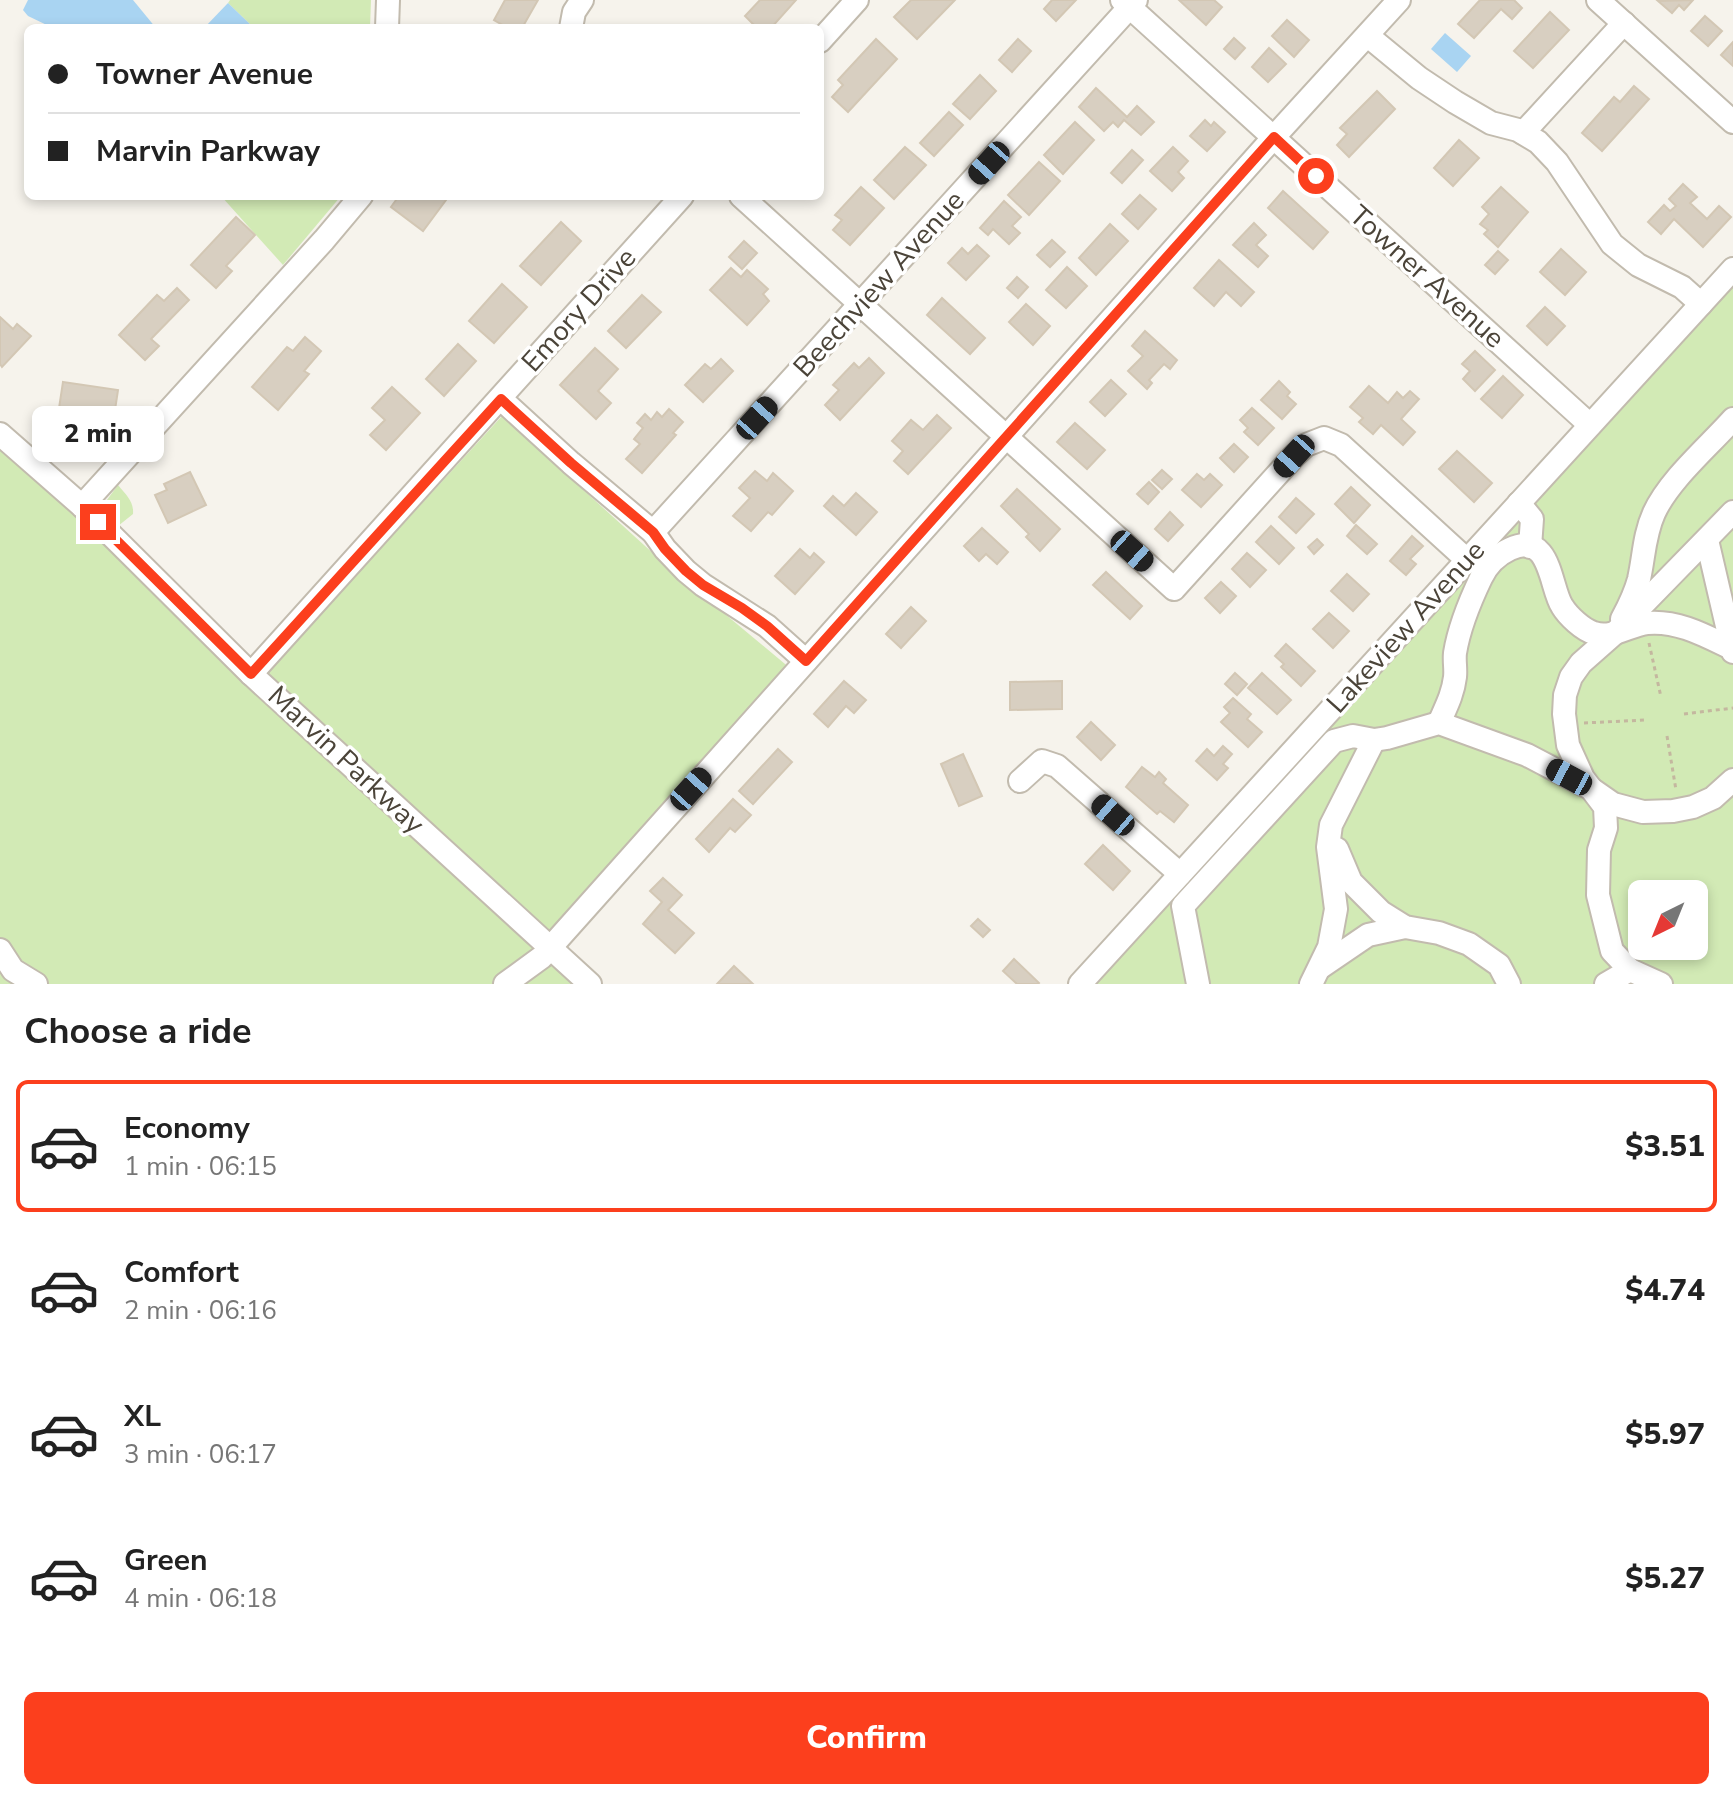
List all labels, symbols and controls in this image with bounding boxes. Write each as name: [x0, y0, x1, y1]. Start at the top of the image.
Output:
text: Towner Avenue: [96, 54, 313, 95]
text: Marvin Parkway: [96, 131, 320, 172]
car: [964, 137, 1014, 189]
route start: [1298, 158, 1334, 194]
street label: Beechview Avenue: [785, 182, 973, 386]
street label: Towner Avenue: [1341, 197, 1513, 357]
street label: Emory Drive: [513, 240, 645, 380]
car: [732, 392, 782, 444]
callout: 2 min: [32, 406, 164, 462]
text: 2 min: [64, 416, 132, 451]
car: [1269, 430, 1319, 482]
route end: [80, 504, 116, 540]
car: [1106, 526, 1158, 576]
street label: Lakeview Avenue: [1318, 533, 1494, 721]
street label: Marvin Parkway: [259, 677, 433, 843]
car: [1542, 755, 1596, 799]
car: [666, 763, 716, 815]
car: [1087, 790, 1139, 840]
north arrow: [1628, 880, 1708, 960]
map controls: [1628, 880, 1708, 960]
text: Choose a ride: [24, 1007, 252, 1056]
text: Economy: [124, 1108, 250, 1149]
icon: car: [28, 1110, 100, 1182]
text: $3.51: [1625, 1126, 1705, 1167]
text: 1 min · 06:15: [124, 1149, 277, 1184]
text: Comfort: [124, 1252, 239, 1293]
icon: car: [28, 1254, 100, 1326]
text: $4.74: [1625, 1270, 1705, 1311]
text: 2 min · 06:16: [124, 1293, 277, 1328]
text: XL: [124, 1396, 161, 1437]
icon: car: [28, 1398, 100, 1470]
text: $5.97: [1625, 1414, 1705, 1455]
text: 3 min · 06:17: [124, 1437, 277, 1472]
text: Green: [124, 1540, 208, 1581]
icon: car: [28, 1542, 100, 1614]
text: $5.27: [1625, 1558, 1705, 1599]
text: 4 min · 06:18: [124, 1581, 277, 1616]
button: Confirm: [24, 1692, 1709, 1784]

